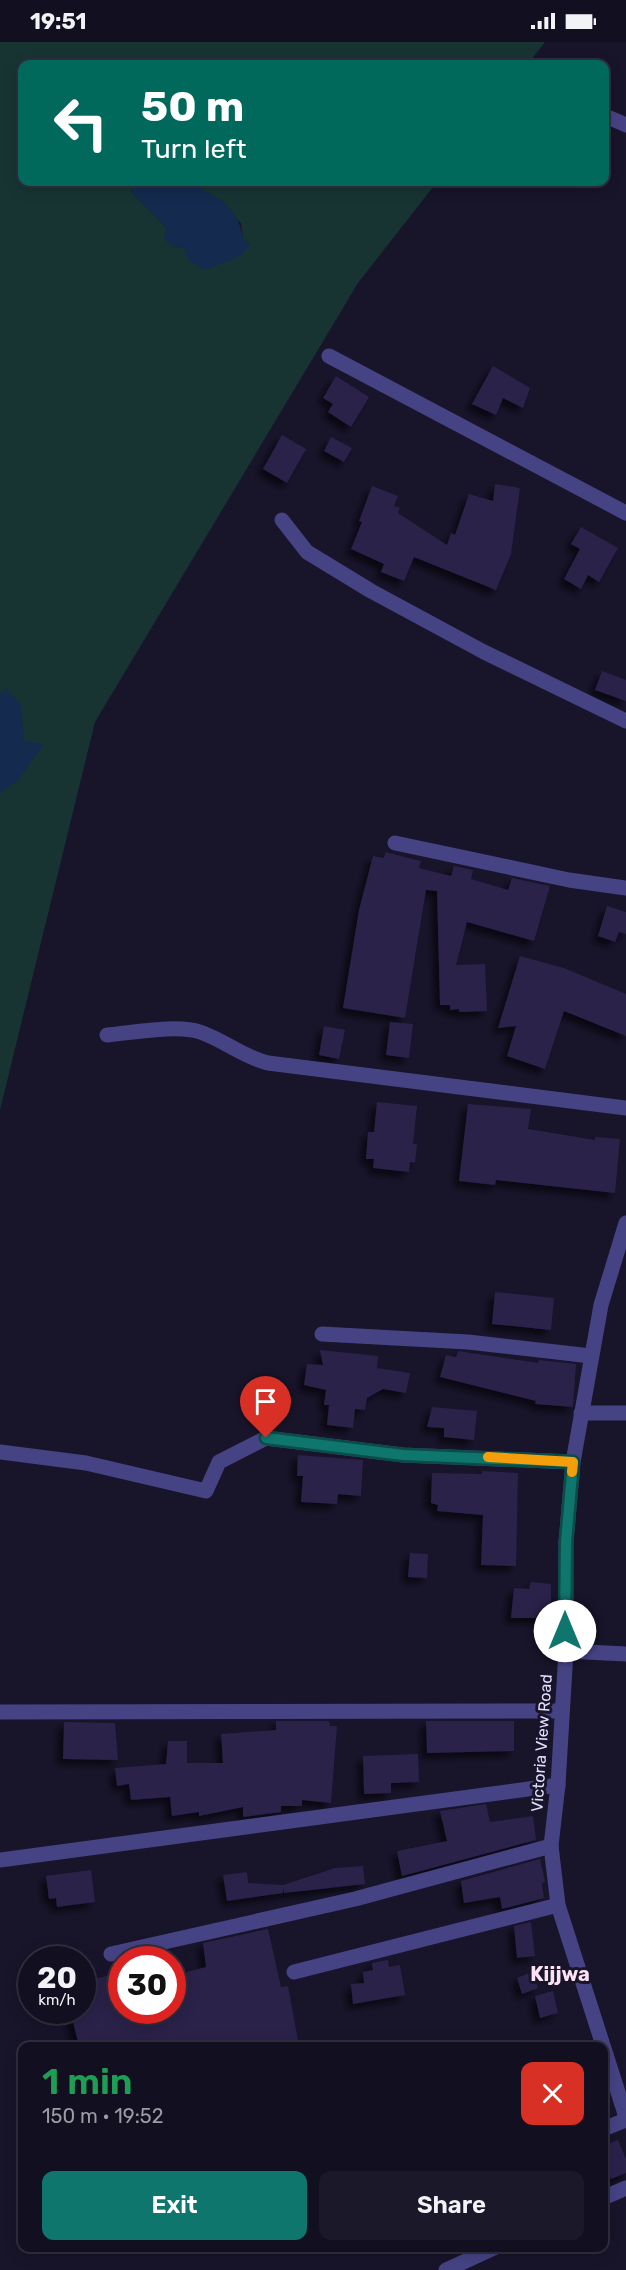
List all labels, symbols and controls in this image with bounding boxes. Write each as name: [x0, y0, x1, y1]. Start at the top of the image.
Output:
text: 19:51: [30, 8, 86, 35]
text: 50 m: [141, 82, 244, 132]
icon: left: [42, 84, 120, 162]
text: Turn left: [141, 133, 246, 165]
pin: [240, 1376, 291, 1438]
icon: arrive: [249, 1385, 282, 1418]
position arrow: [533, 1599, 597, 1663]
street label: Victoria View Road: [527, 1673, 556, 1813]
speed limit sign: 30: [108, 1946, 186, 2024]
text: 20: [37, 1960, 77, 1996]
district label: Kijjwa: [530, 1962, 590, 1986]
text: km/h: [38, 1991, 76, 2009]
text: 1 min: [42, 2060, 133, 2103]
button: close: [521, 2062, 584, 2125]
text: 150 m · 19:52: [42, 2104, 163, 2128]
button: Exit: [42, 2171, 307, 2240]
button: Share: [319, 2171, 584, 2240]

